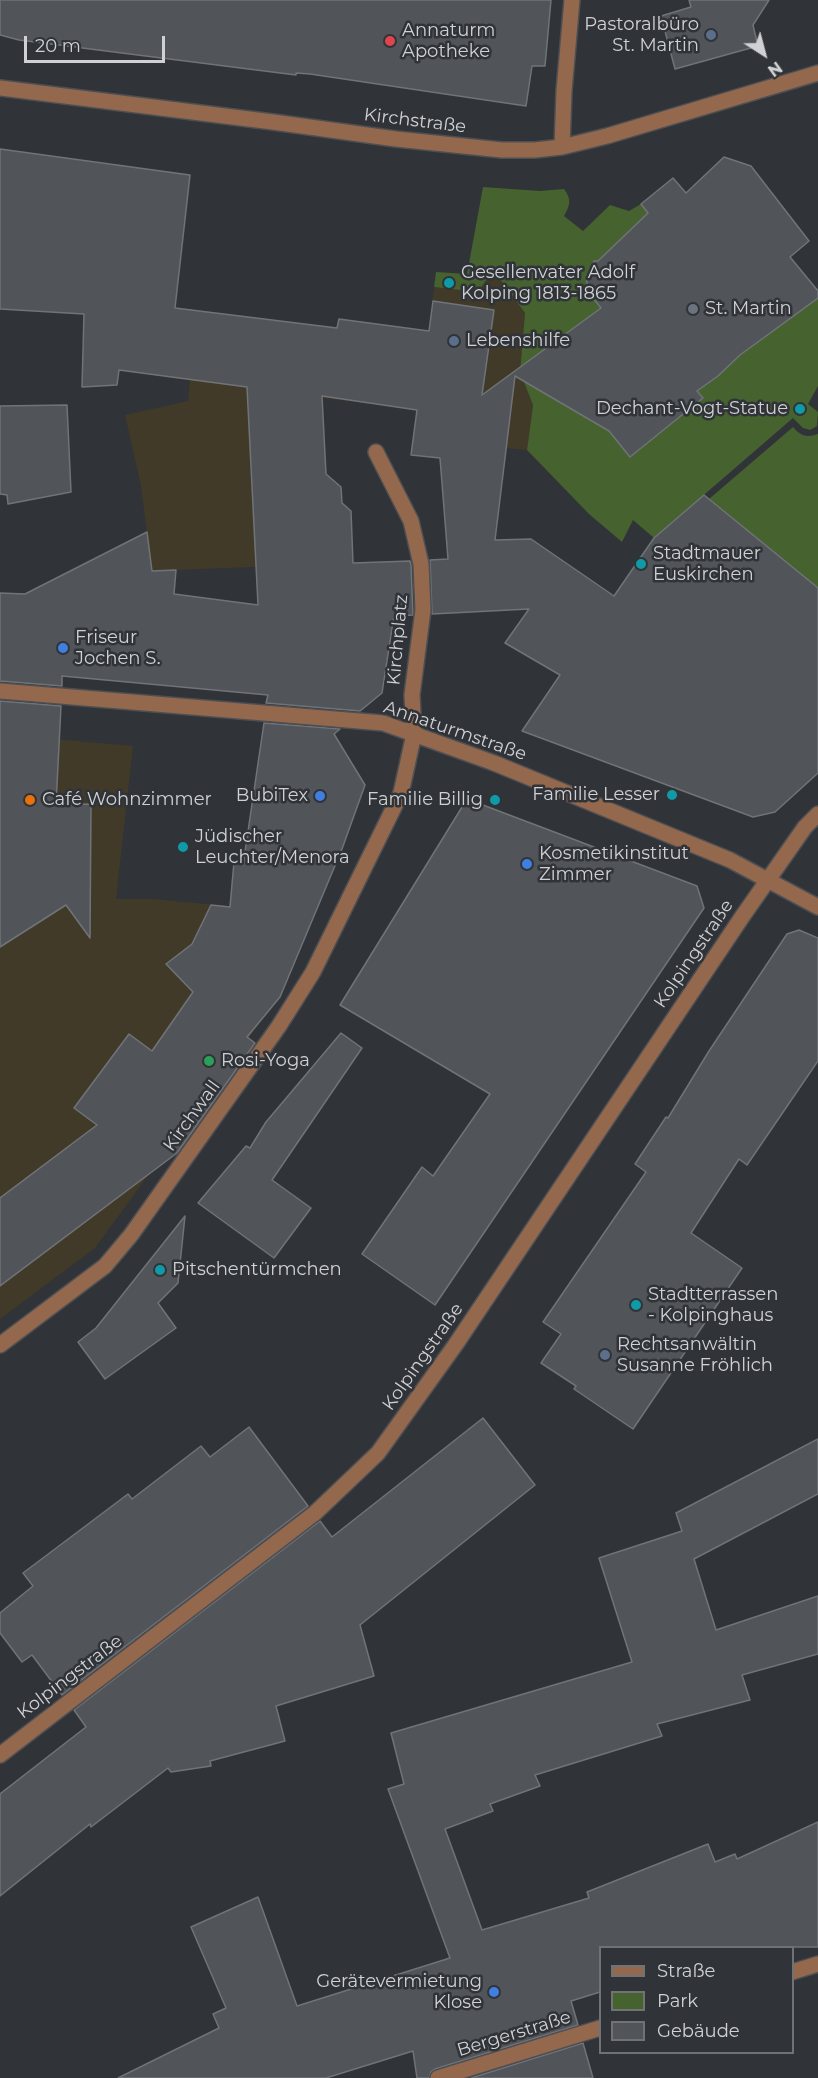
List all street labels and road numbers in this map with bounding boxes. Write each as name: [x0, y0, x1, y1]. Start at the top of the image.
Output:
street label: Kirchstraße: [363, 104, 467, 138]
street label: Kirchplatz: [383, 594, 413, 686]
street label: Annaturmstraße: [381, 696, 529, 766]
street label: Kolpingstraße: [650, 896, 738, 1012]
street label: Kirchwall: [159, 1076, 225, 1156]
street label: Kolpingstraße: [378, 1299, 468, 1415]
street label: Kolpingstraße: [13, 1630, 127, 1724]
street label: Bergerstraße: [454, 2006, 574, 2062]

